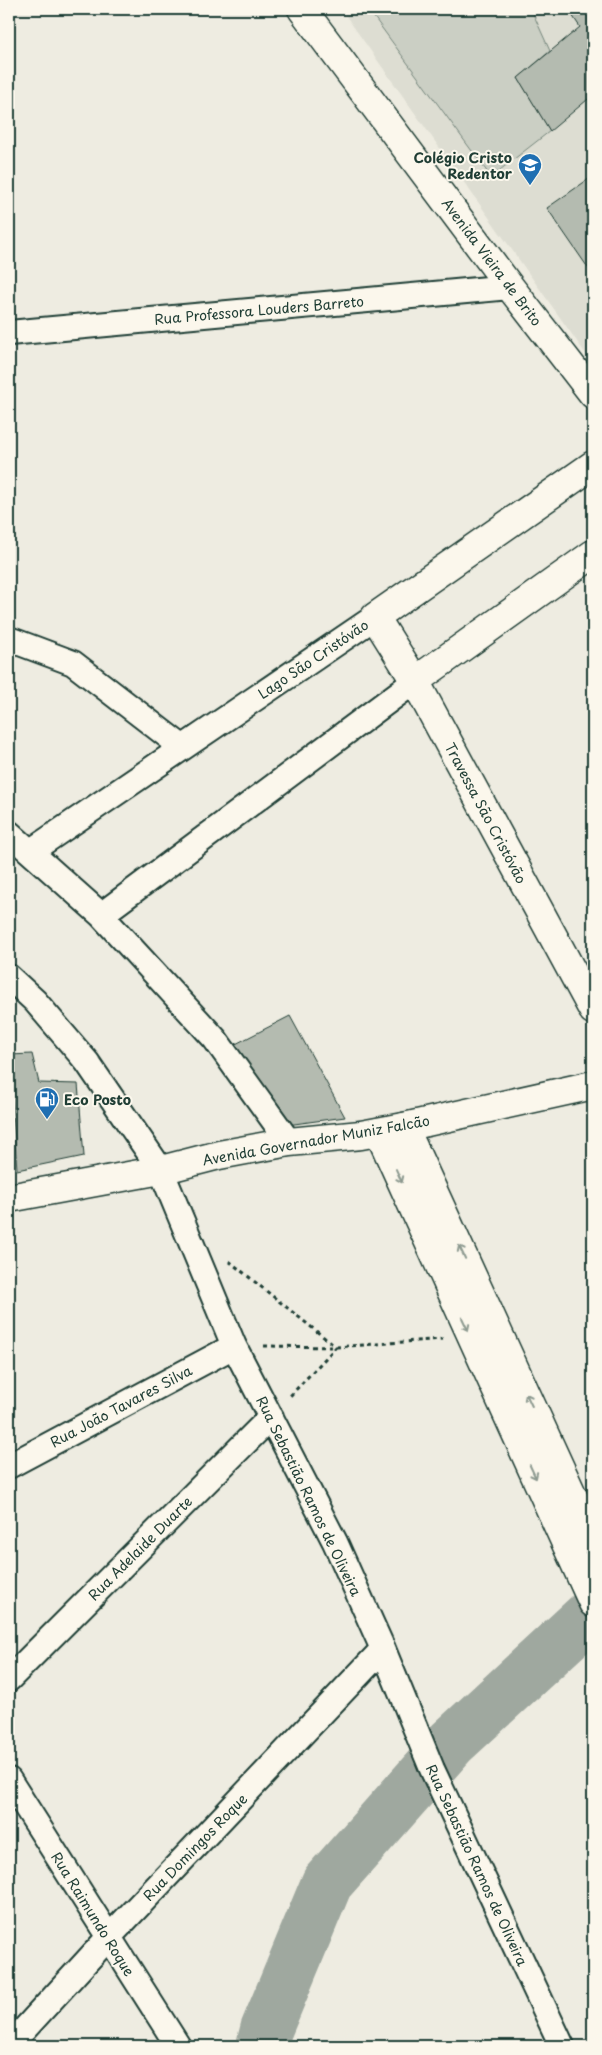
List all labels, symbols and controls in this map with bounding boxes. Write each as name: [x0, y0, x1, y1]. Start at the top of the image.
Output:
place label: Colégio Cristo Redentor: [414, 147, 513, 184]
school or university icon: Colégio Cristo Redentor: [517, 152, 543, 186]
street label: Avenida Vieira de Brito: [437, 194, 547, 330]
street label: Rua Professora Louders Barreto: [153, 290, 365, 330]
street label: Lago São Cristóvão: [253, 614, 373, 704]
street label: Travessa São Cristóvão: [440, 739, 532, 887]
fuel station icon: Eco Posto: [34, 1086, 60, 1120]
place label: Eco Posto: [64, 1089, 131, 1110]
street label: Avenida Governador Muniz Falcão: [201, 1110, 431, 1170]
one-way arrow: [394, 1168, 404, 1183]
one-way arrow: [456, 1245, 466, 1260]
one-way arrow: [461, 1316, 471, 1331]
street label: Rua João Tavares Silva: [46, 1360, 196, 1452]
street label: Rua Sebastião Ramos de Oliveira: [251, 1392, 367, 1600]
one-way arrow: [524, 1393, 533, 1408]
one-way arrow: [529, 1464, 538, 1479]
street label: Rua Adelaide Duarte: [83, 1491, 197, 1605]
street label: Rua Sebastião Ramos de Oliveira: [421, 1761, 533, 1969]
street label: Rua Domingos Roque: [138, 1788, 252, 1905]
street label: Rua Raimundo Roque: [46, 1848, 140, 1981]

